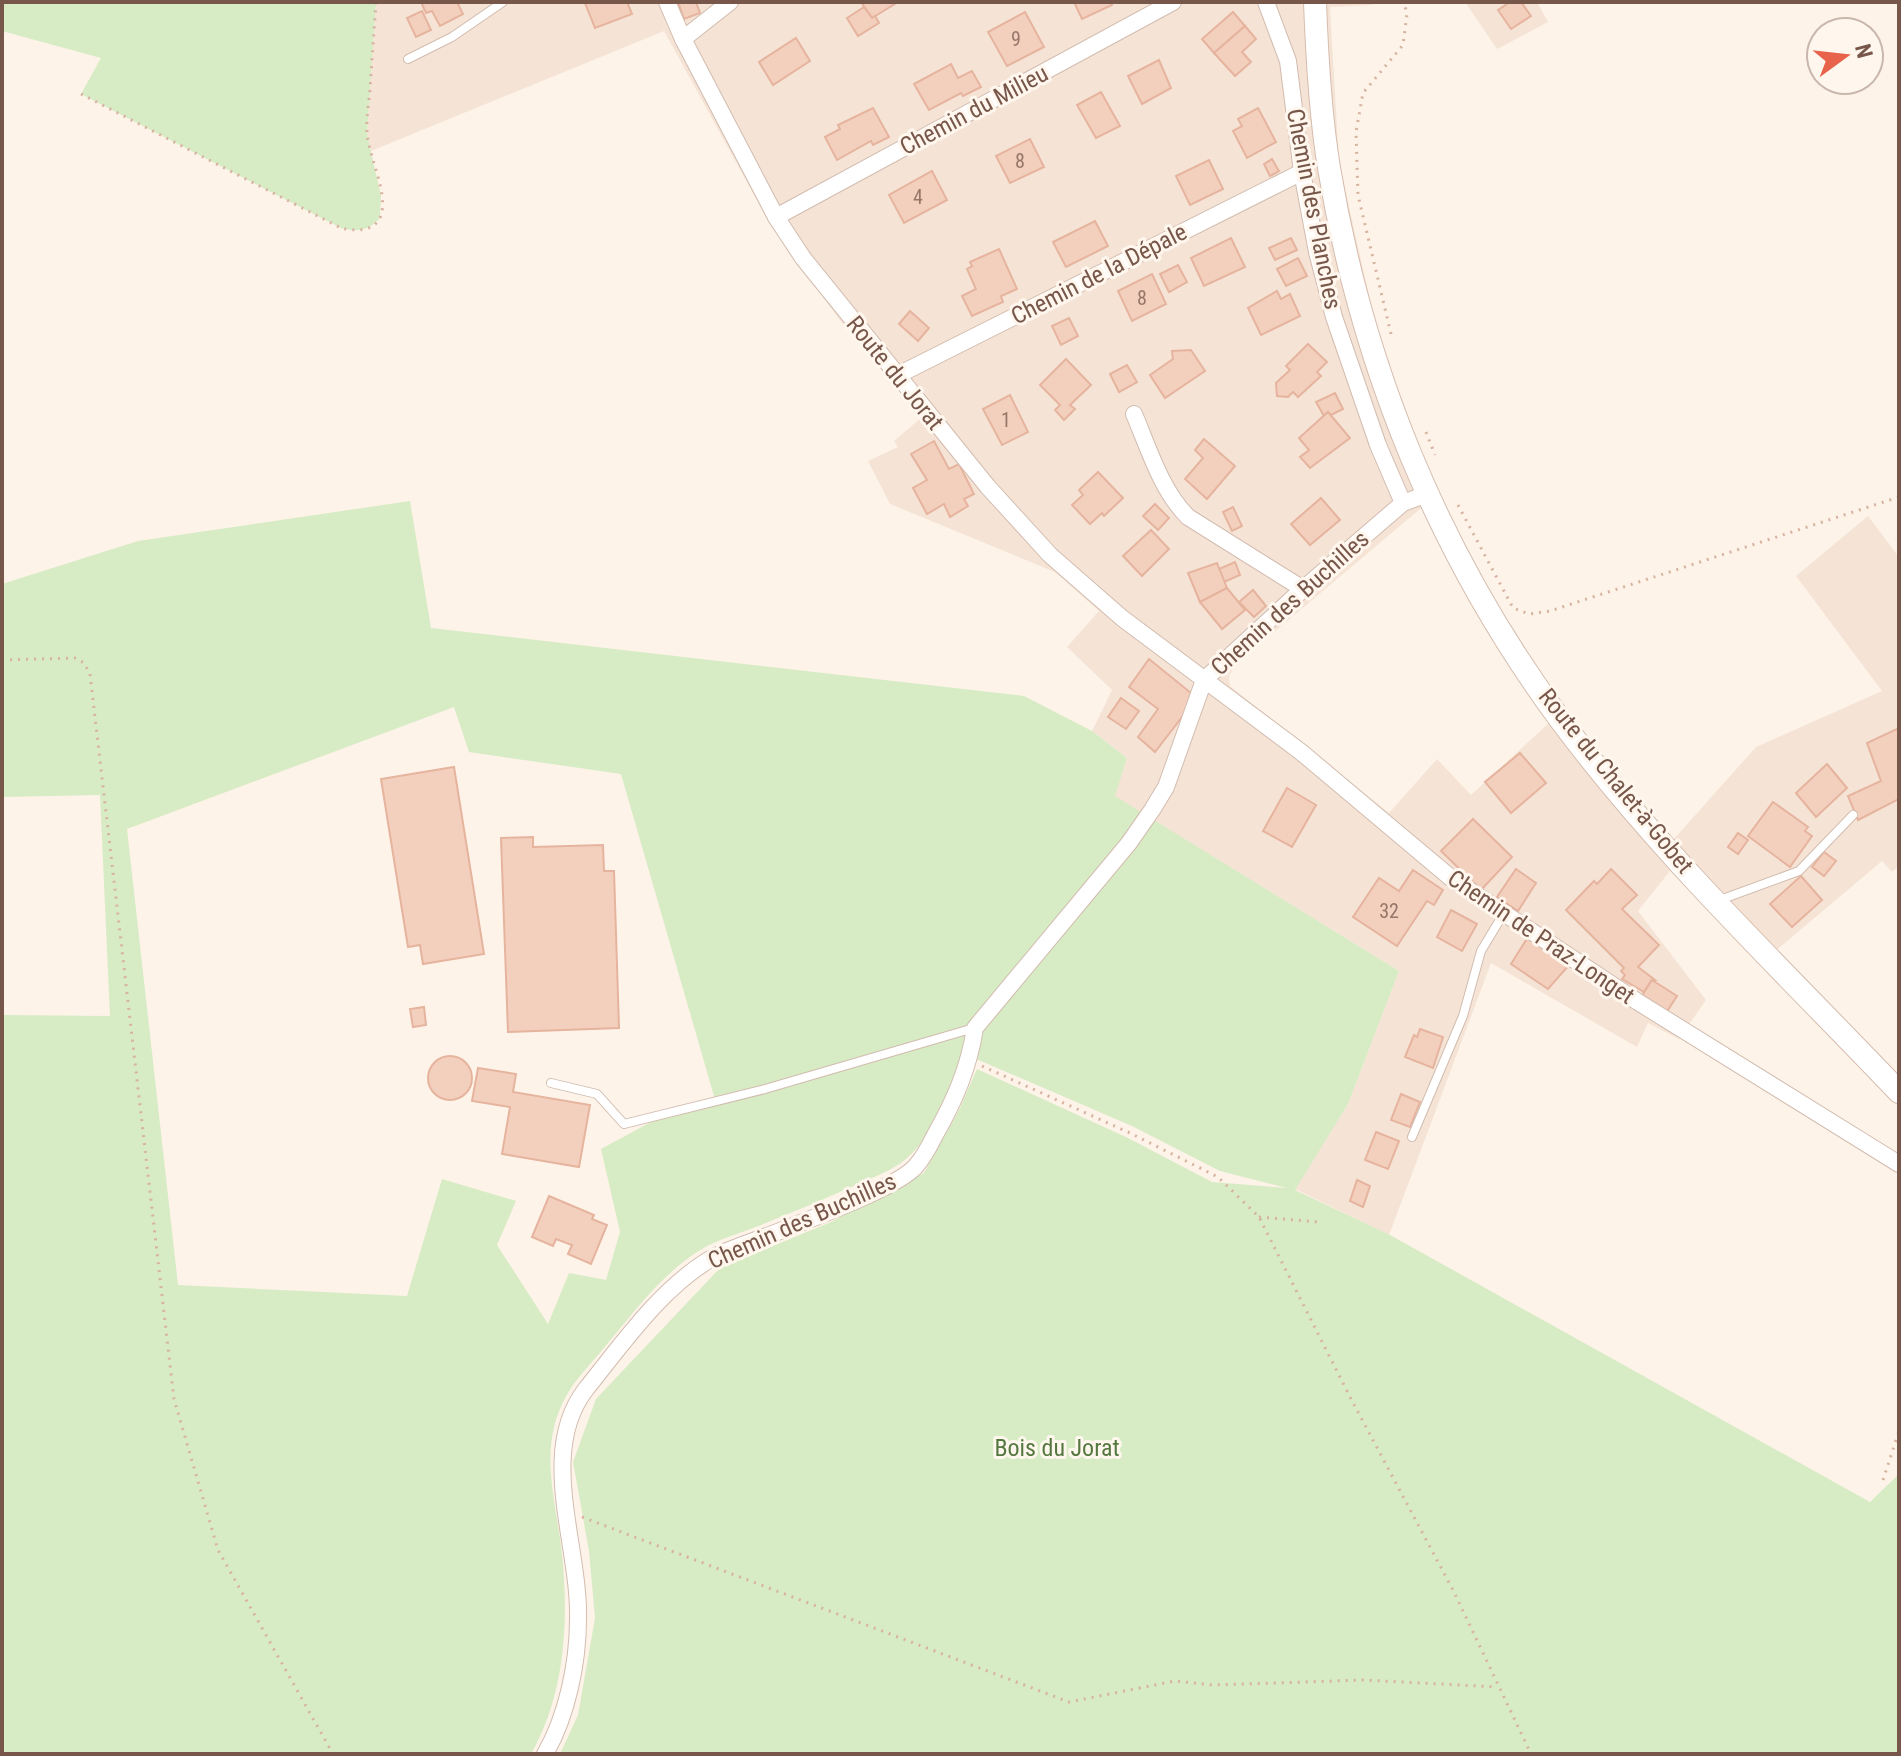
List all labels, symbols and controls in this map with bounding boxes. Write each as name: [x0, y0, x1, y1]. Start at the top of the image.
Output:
north arrow: [1805, 16, 1885, 96]
house number: 9: [1011, 27, 1021, 51]
text: N: [1850, 41, 1878, 61]
street label: Chemin du Milieu: [895, 59, 1053, 161]
street label: Chemin des Planches: [1281, 106, 1347, 312]
house number: 8: [1015, 149, 1025, 173]
house number: 4: [913, 185, 923, 209]
street label: Chemin de la Dépale: [1006, 218, 1192, 330]
house number: 8: [1137, 286, 1147, 310]
street label: Route du Jorat: [841, 310, 949, 436]
house number: 1: [1001, 408, 1011, 432]
street label: Chemin des Buchilles: [1205, 525, 1375, 681]
street label: Route du Chalet-à-Gobet: [1533, 683, 1699, 879]
street label: Chemin de Praz-Longet: [1442, 864, 1640, 1010]
house number: 32: [1379, 899, 1399, 923]
street label: Chemin des Buchilles: [704, 1167, 900, 1275]
park label: Bois du Jorat: [994, 1434, 1120, 1462]

